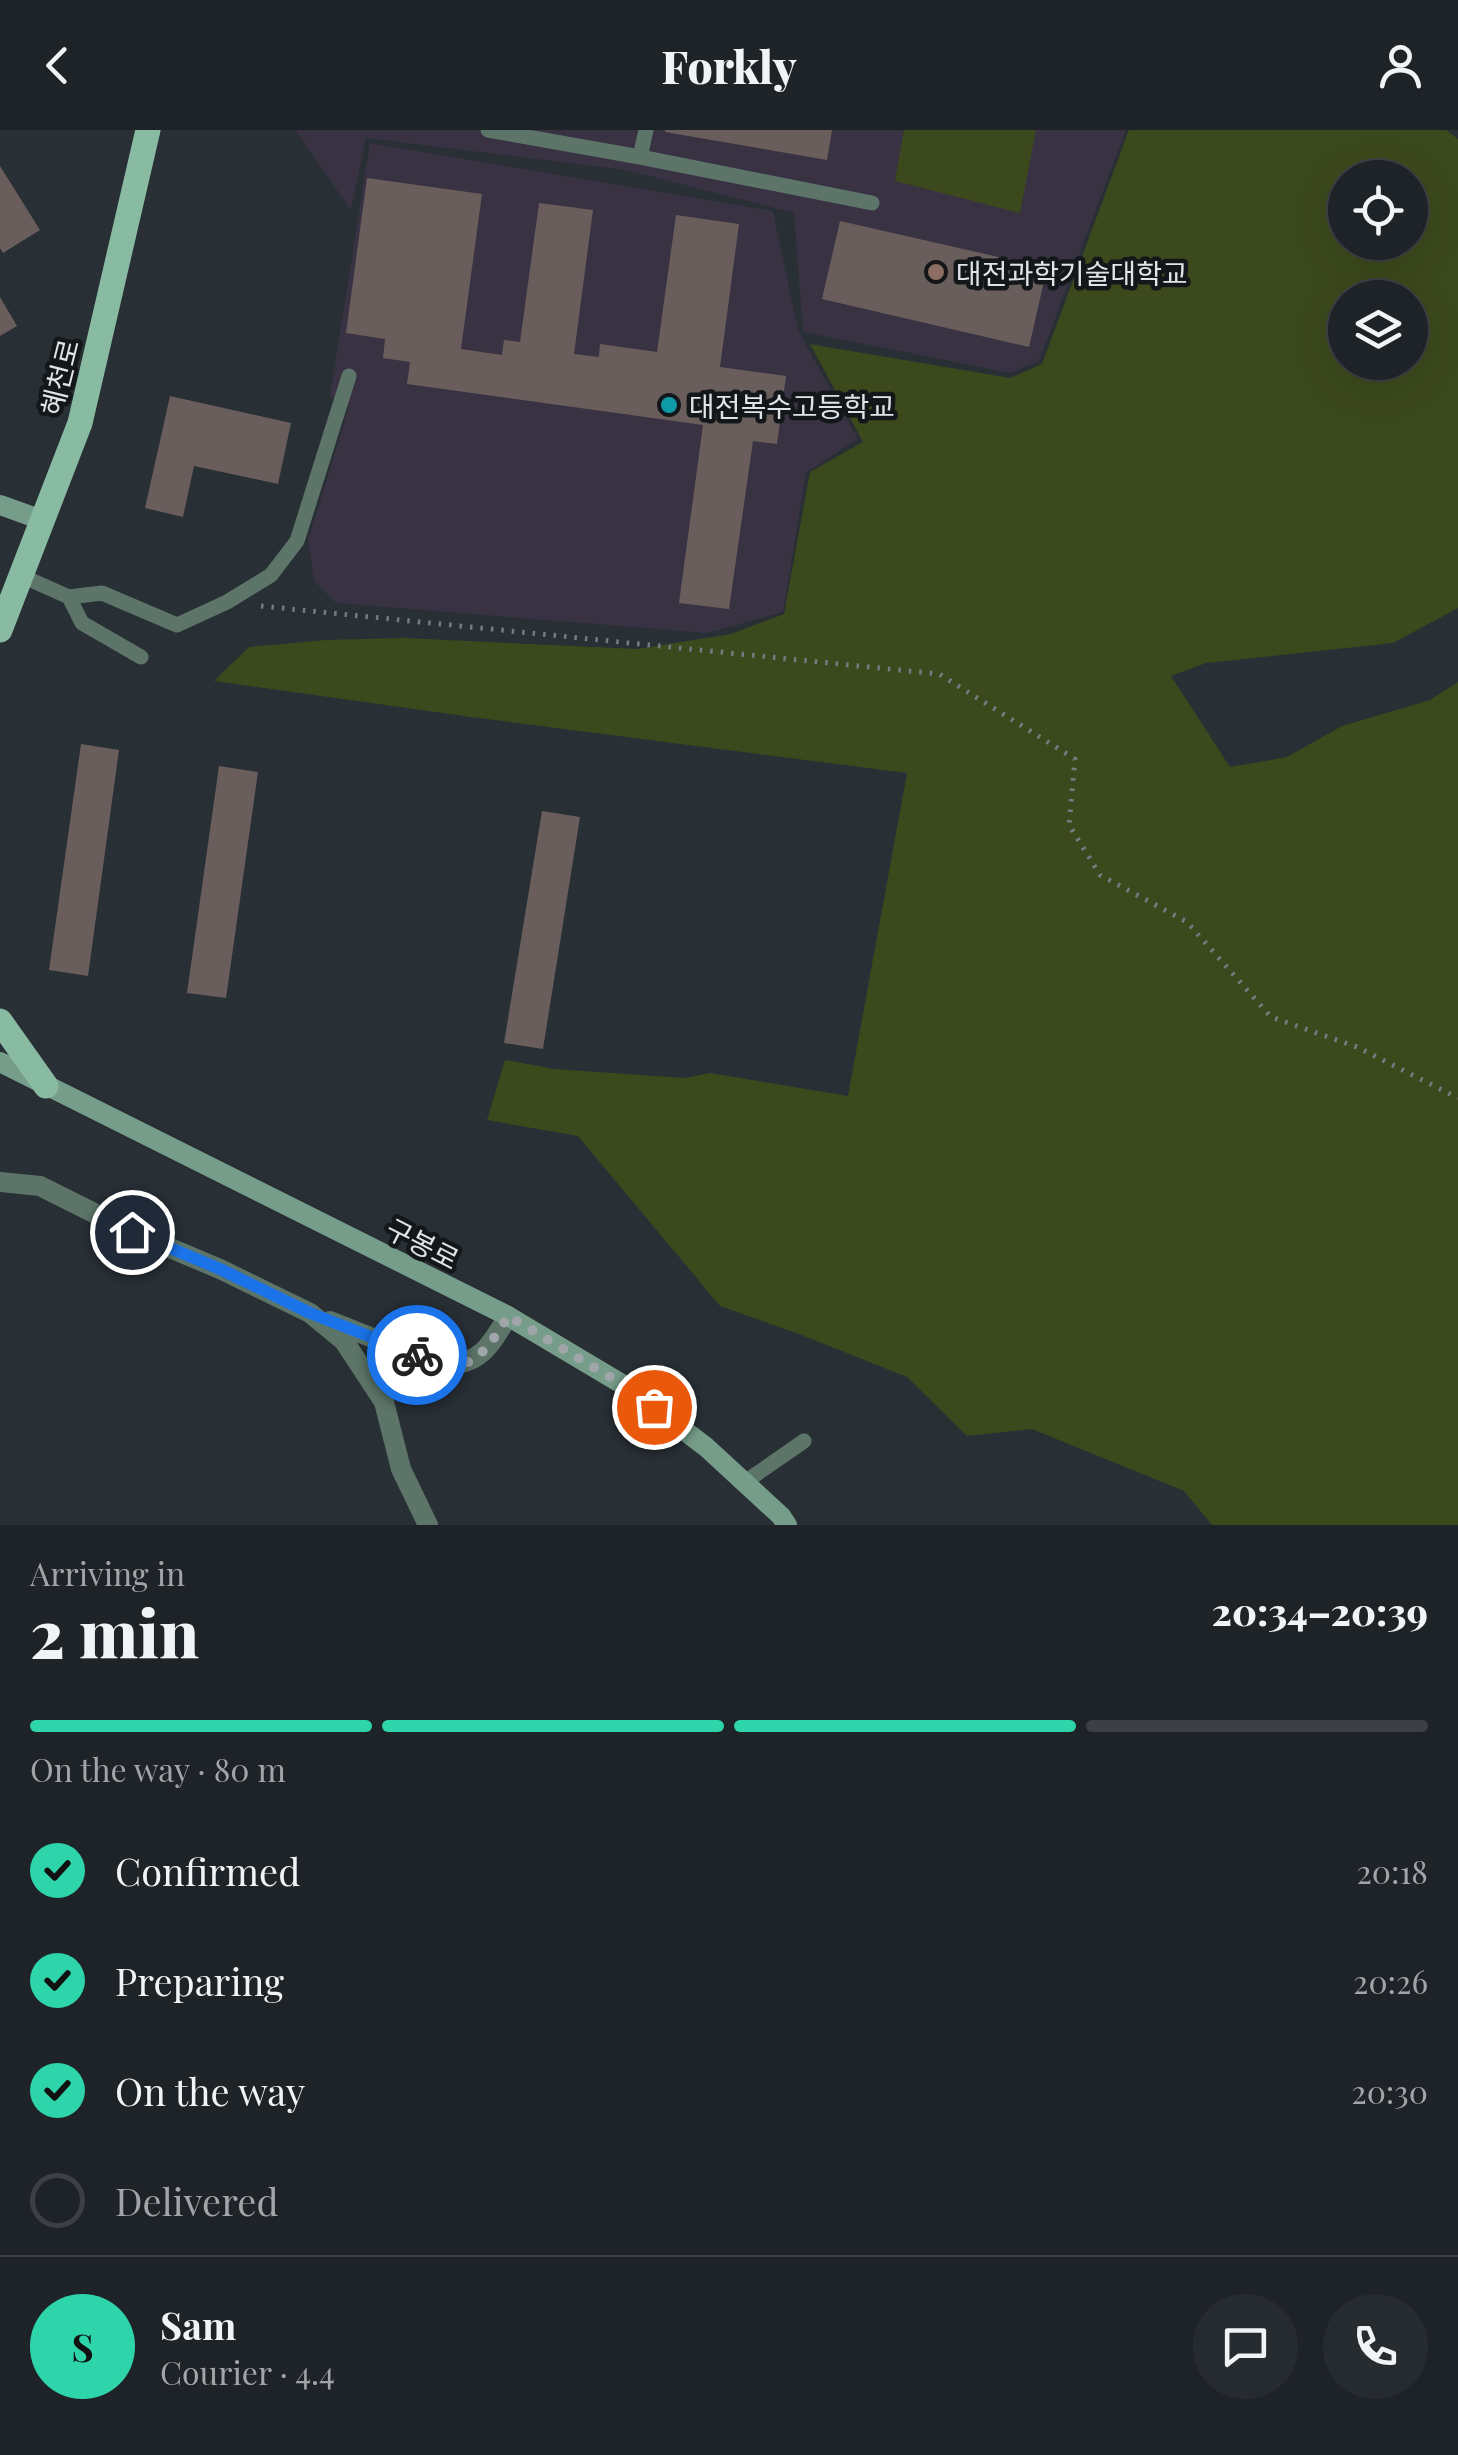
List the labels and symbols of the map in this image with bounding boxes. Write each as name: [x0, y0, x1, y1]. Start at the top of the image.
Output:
place label: 대전과학기술대학교: [956, 254, 1188, 291]
marker: 대전과학기술대학교: [925, 261, 947, 283]
street label: 혜천로: [32, 335, 86, 419]
place label: 대전복수고등학교: [689, 387, 895, 424]
marker: 대전복수고등학교: [658, 394, 680, 416]
pin: [90, 1190, 175, 1275]
street label: 구봉로: [380, 1209, 466, 1277]
courier: [367, 1305, 467, 1405]
pin: [612, 1365, 697, 1450]

